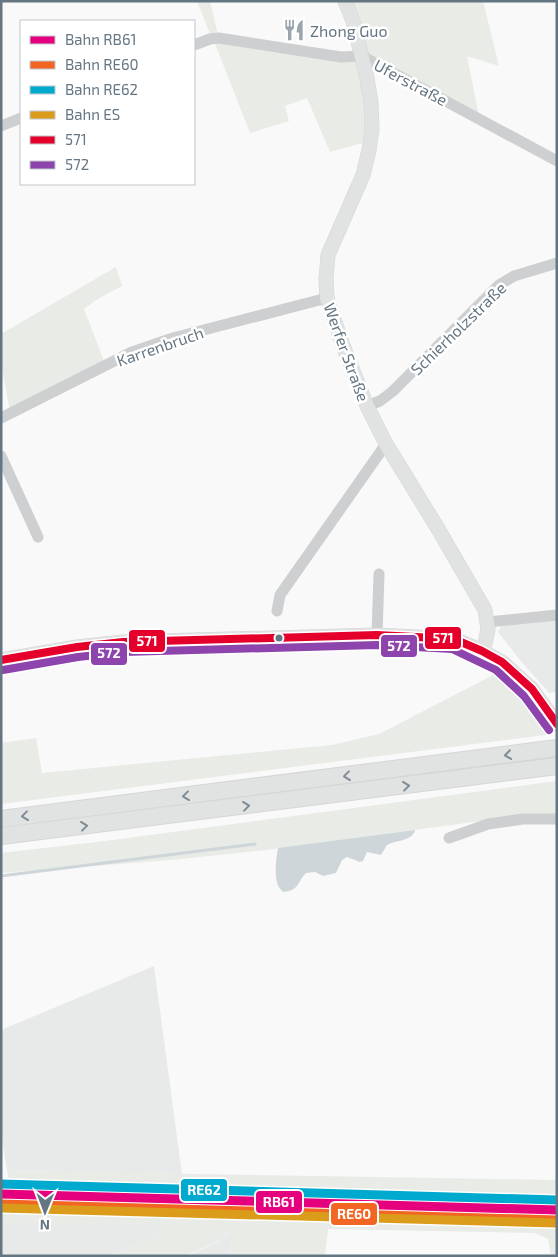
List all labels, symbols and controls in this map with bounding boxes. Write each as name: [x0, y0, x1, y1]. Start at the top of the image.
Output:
restaurant icon: Zhong Guo: [281, 17, 307, 43]
legend: [20, 20, 195, 185]
place label: Zhong Guo: [310, 21, 388, 40]
text: Bahn RB61: [65, 30, 136, 48]
text: Bahn RE60: [65, 55, 139, 73]
street label: Uferstraße: [371, 55, 451, 109]
text: Bahn RE62: [65, 80, 138, 98]
text: Bahn ES: [65, 105, 120, 123]
text: 571: [65, 130, 87, 148]
text: 572: [65, 155, 89, 173]
street label: Schierholzstraße: [406, 278, 510, 378]
street label: Werfer Straße: [320, 300, 374, 404]
street label: Karrenbruch: [114, 322, 206, 370]
line badge: 571: [424, 626, 462, 650]
line badge: 571: [128, 629, 166, 653]
text: 571: [432, 629, 454, 646]
text: 571: [136, 632, 158, 649]
unlabelled marker: [274, 633, 284, 643]
line badge: 572: [380, 634, 418, 658]
text: 572: [387, 637, 411, 654]
line badge: 572: [90, 642, 128, 666]
text: 572: [97, 644, 121, 661]
one-way arrow: [504, 749, 512, 760]
one-way arrow: [343, 770, 351, 781]
one-way arrow: [402, 781, 410, 792]
one-way arrow: [182, 790, 190, 801]
one-way arrow: [242, 801, 250, 812]
one-way arrow: [20, 810, 28, 821]
one-way arrow: [81, 821, 89, 832]
line badge: RE62: [180, 1178, 228, 1202]
text: RE62: [187, 1181, 221, 1198]
north arrow: [20, 1187, 70, 1237]
line badge: RB61: [255, 1190, 303, 1214]
text: RB61: [263, 1193, 295, 1210]
line badge: RE60: [330, 1202, 378, 1226]
text: RE60: [337, 1205, 371, 1222]
text: N: [40, 1217, 50, 1234]

